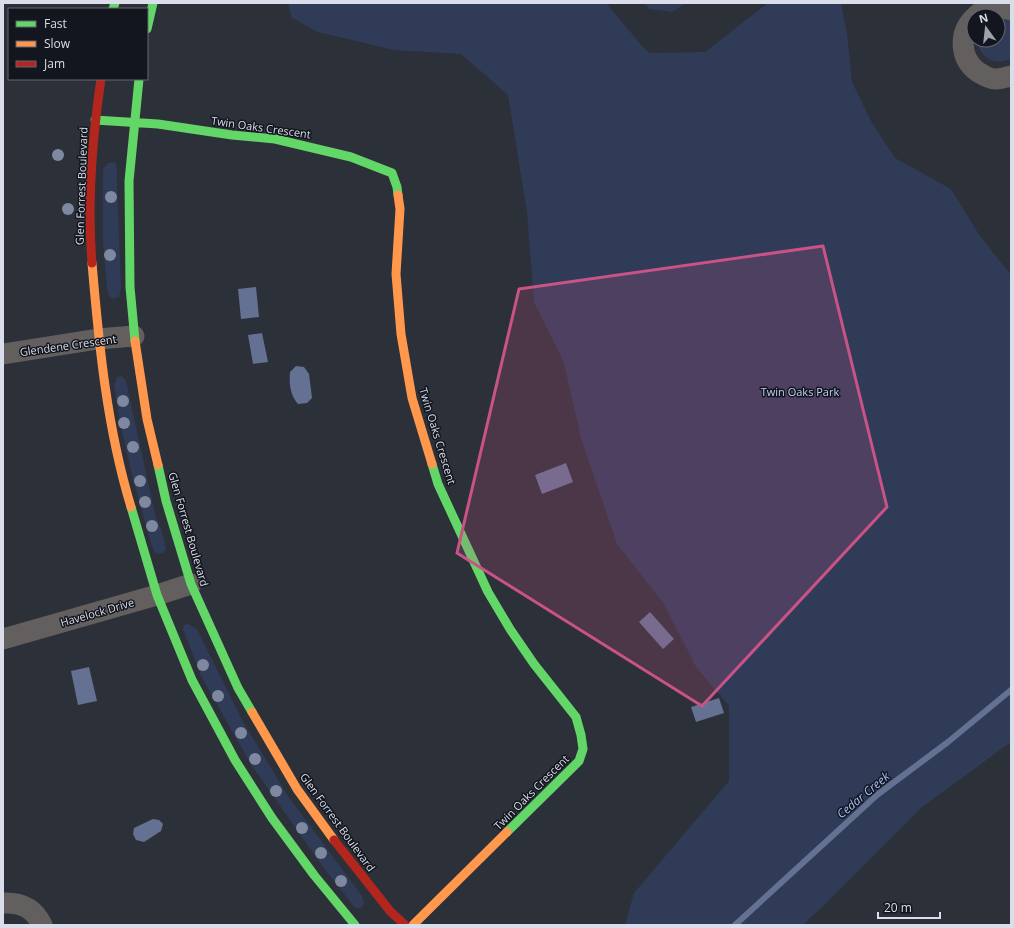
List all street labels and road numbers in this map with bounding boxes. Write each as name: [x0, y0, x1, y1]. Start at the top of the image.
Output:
street label: Twin Oaks Crescent: [210, 113, 312, 141]
street label: Glen Forrest Boulevard: [71, 127, 91, 245]
street label: Glendene Crescent: [19, 331, 117, 359]
street label: Twin Oaks Crescent: [416, 386, 460, 486]
street label: Glen Forrest Boulevard: [165, 470, 213, 588]
street label: Havelock Drive: [58, 594, 136, 630]
street label: Twin Oaks Crescent: [490, 751, 572, 833]
street label: Glen Forrest Boulevard: [297, 770, 379, 874]

